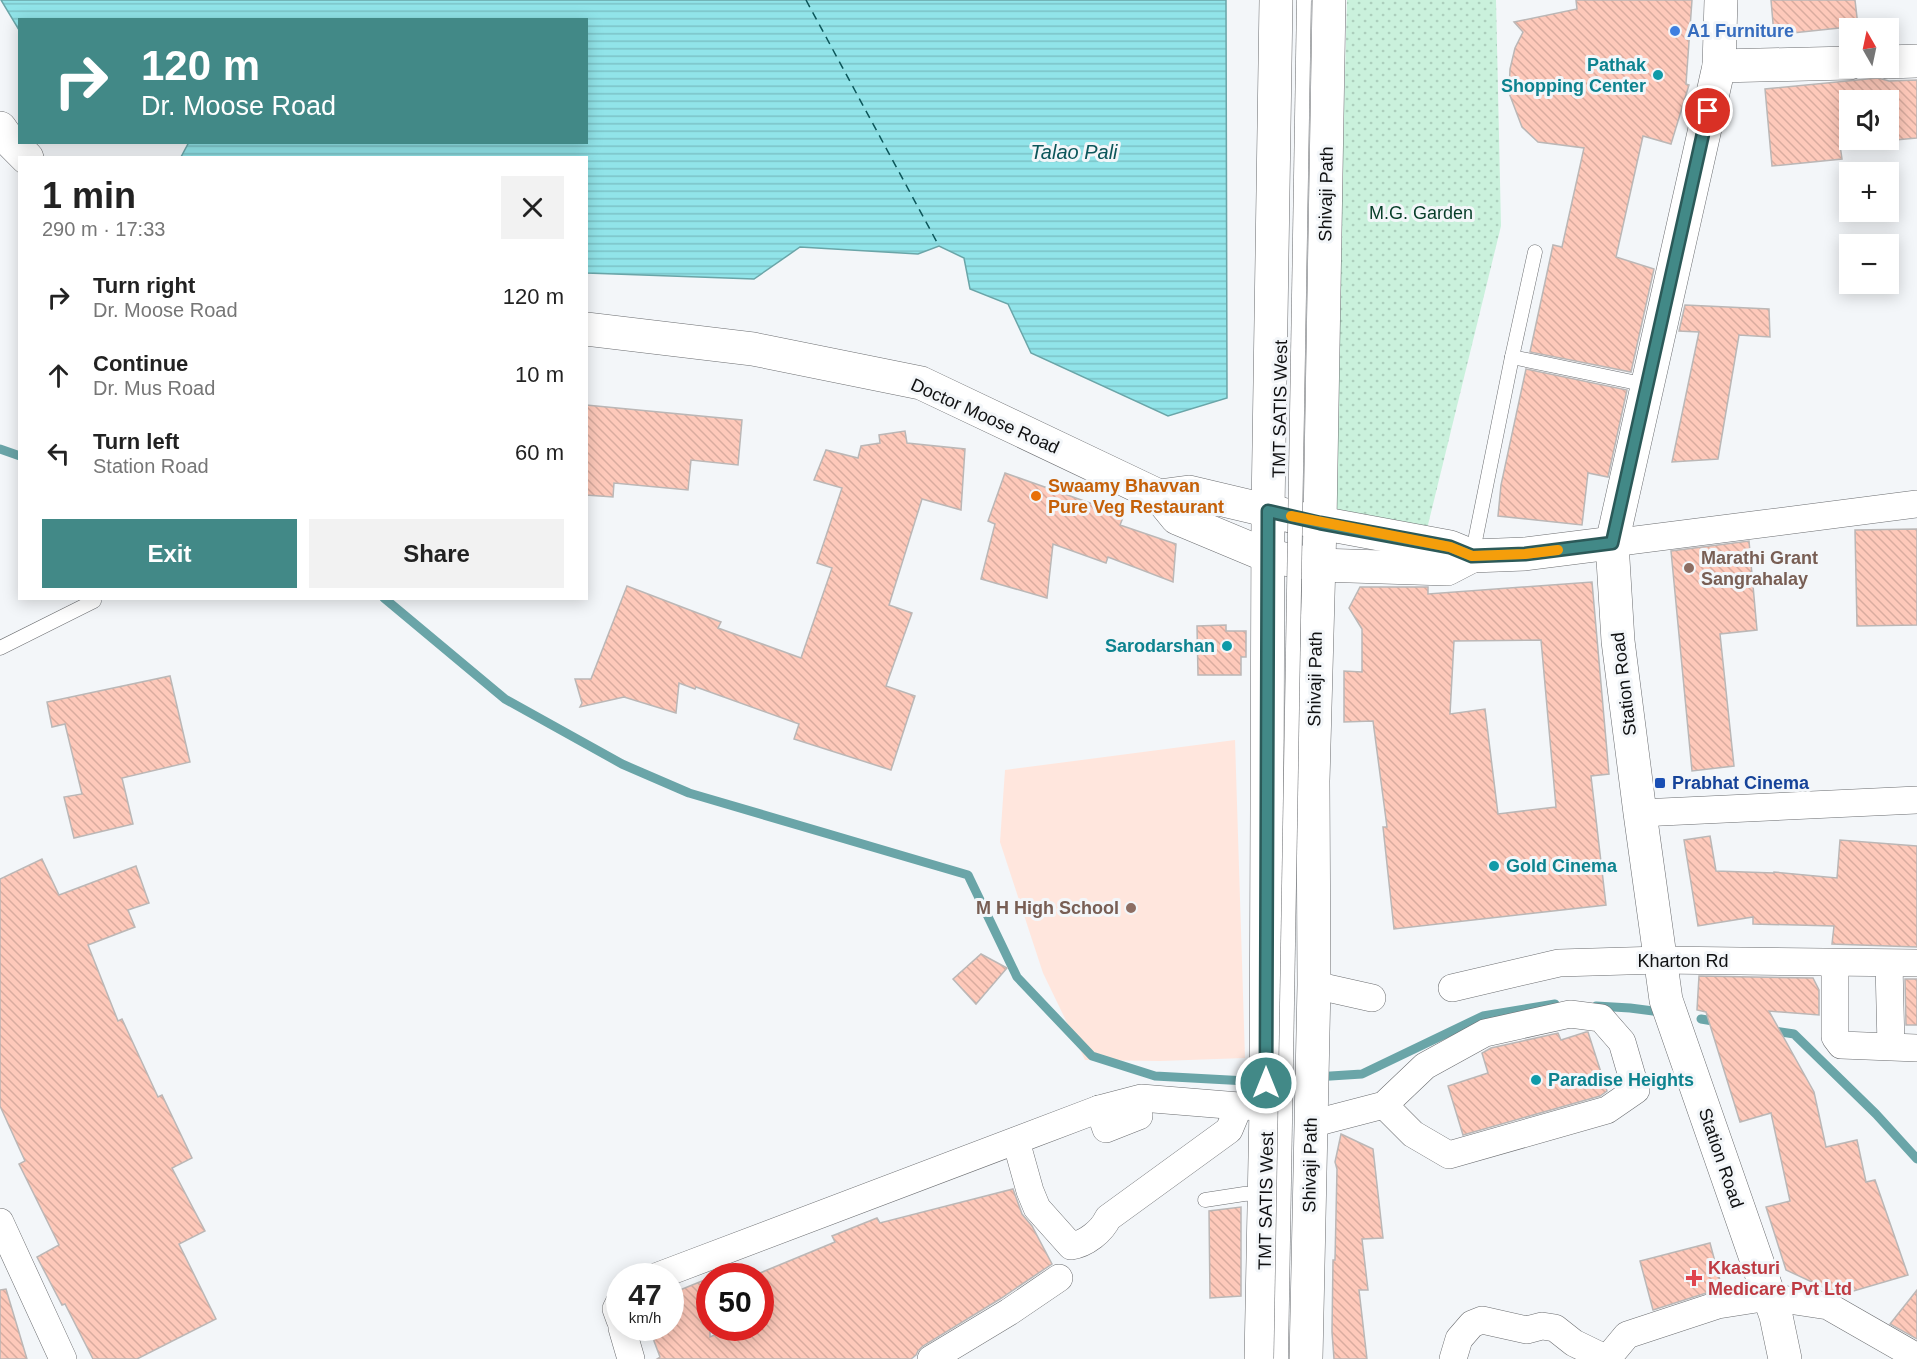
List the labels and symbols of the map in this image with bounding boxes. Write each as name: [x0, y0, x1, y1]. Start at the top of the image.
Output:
north arrow: [1839, 18, 1899, 78]
place label: A1 Furniture: [1687, 21, 1794, 41]
marker: A1 Furniture: [1668, 24, 1682, 38]
place label: Pathak Shopping Center: [1501, 55, 1647, 96]
marker: Pathak Shopping Center: [1651, 68, 1665, 82]
pin: [1682, 85, 1733, 136]
water label: Talao Pali: [1030, 141, 1118, 163]
street label: Shivaji Path: [1315, 146, 1337, 242]
park label: M.G. Garden: [1369, 203, 1473, 223]
street label: TMT SATIS West: [1269, 340, 1291, 478]
street label: Doctor Moose Road: [908, 374, 1062, 458]
place label: Swaamy Bhavvan Pure Veg Restaurant: [1048, 476, 1224, 517]
marker: Swaamy Bhavvan Pure Veg Restaurant: [1029, 489, 1043, 503]
place label: Marathi Grant Sangrahalay: [1701, 548, 1818, 589]
marker: Marathi Grant Sangrahalay: [1682, 561, 1696, 575]
street label: Shivaji Path: [1304, 631, 1326, 727]
street label: Station Road: [1608, 631, 1640, 737]
place label: Sarodarshan: [1105, 636, 1215, 656]
marker: Sarodarshan: [1220, 639, 1234, 653]
place label: Prabhat Cinema: [1672, 773, 1810, 793]
marker: Prabhat Cinema: [1653, 776, 1667, 790]
place label: Gold Cinema: [1506, 856, 1618, 876]
marker: Gold Cinema: [1487, 859, 1501, 873]
place label: M H High School: [976, 898, 1119, 918]
marker: M H High School: [1124, 901, 1138, 915]
street label: Kharton Rd: [1637, 951, 1729, 971]
position arrow: [1234, 1051, 1298, 1115]
place label: Paradise Heights: [1548, 1070, 1694, 1090]
marker: Paradise Heights: [1529, 1073, 1543, 1087]
street label: Station Road: [1695, 1106, 1747, 1210]
street label: Shivaji Path: [1299, 1117, 1321, 1213]
street label: TMT SATIS West: [1255, 1132, 1277, 1270]
place label: Kkasturi Medicare Pvt Ltd: [1708, 1258, 1852, 1299]
speed limit sign: 50: [696, 1263, 774, 1341]
marker: Kkasturi Medicare Pvt Ltd: [1685, 1269, 1703, 1287]

